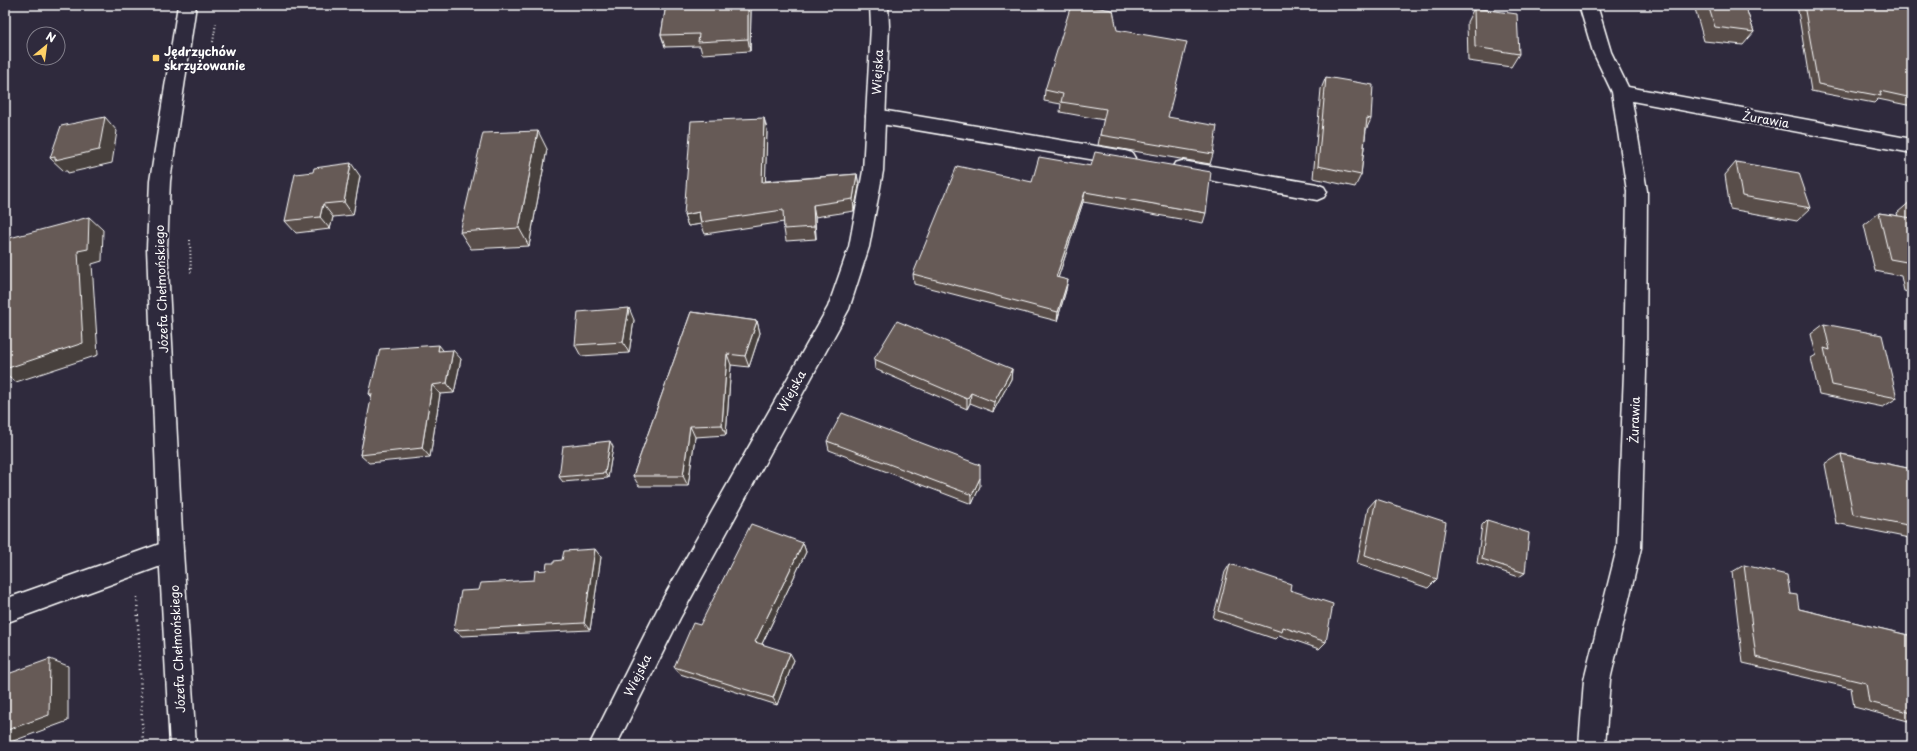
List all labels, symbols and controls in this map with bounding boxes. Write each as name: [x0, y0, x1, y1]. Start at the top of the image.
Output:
north arrow: [26, 26, 66, 66]
text: N: [43, 27, 59, 47]
place label: Jędrzychów skrzyżowanie: [164, 42, 246, 74]
street label: Wiejska: [867, 48, 887, 95]
marker: Jędrzychów skrzyżowanie: [151, 53, 161, 63]
street label: Żurawia: [1741, 106, 1791, 132]
street label: Józefa Chełmońskiego: [150, 224, 172, 353]
street label: Wiejska: [772, 366, 810, 415]
street label: Żurawia: [1624, 395, 1644, 444]
street label: Józefa Chełmońskiego: [165, 584, 189, 714]
street label: Wiejska: [619, 650, 656, 699]

